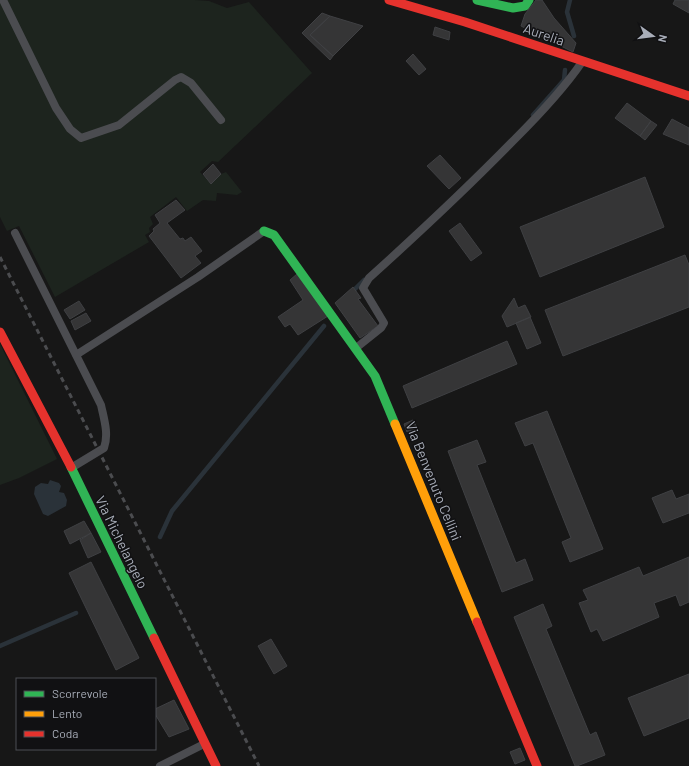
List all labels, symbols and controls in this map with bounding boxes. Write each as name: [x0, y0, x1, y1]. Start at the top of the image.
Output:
north arrow: [633, 16, 673, 56]
street label: Aurelia: [521, 19, 567, 49]
text: N: [656, 33, 670, 44]
street label: Via Benvenuto Cellini: [402, 419, 466, 543]
street label: Via Michelangelo: [92, 493, 152, 591]
legend: [16, 678, 156, 750]
text: Scorrevole: [52, 686, 108, 700]
text: Lento: [52, 706, 82, 720]
text: Coda: [52, 726, 79, 740]

